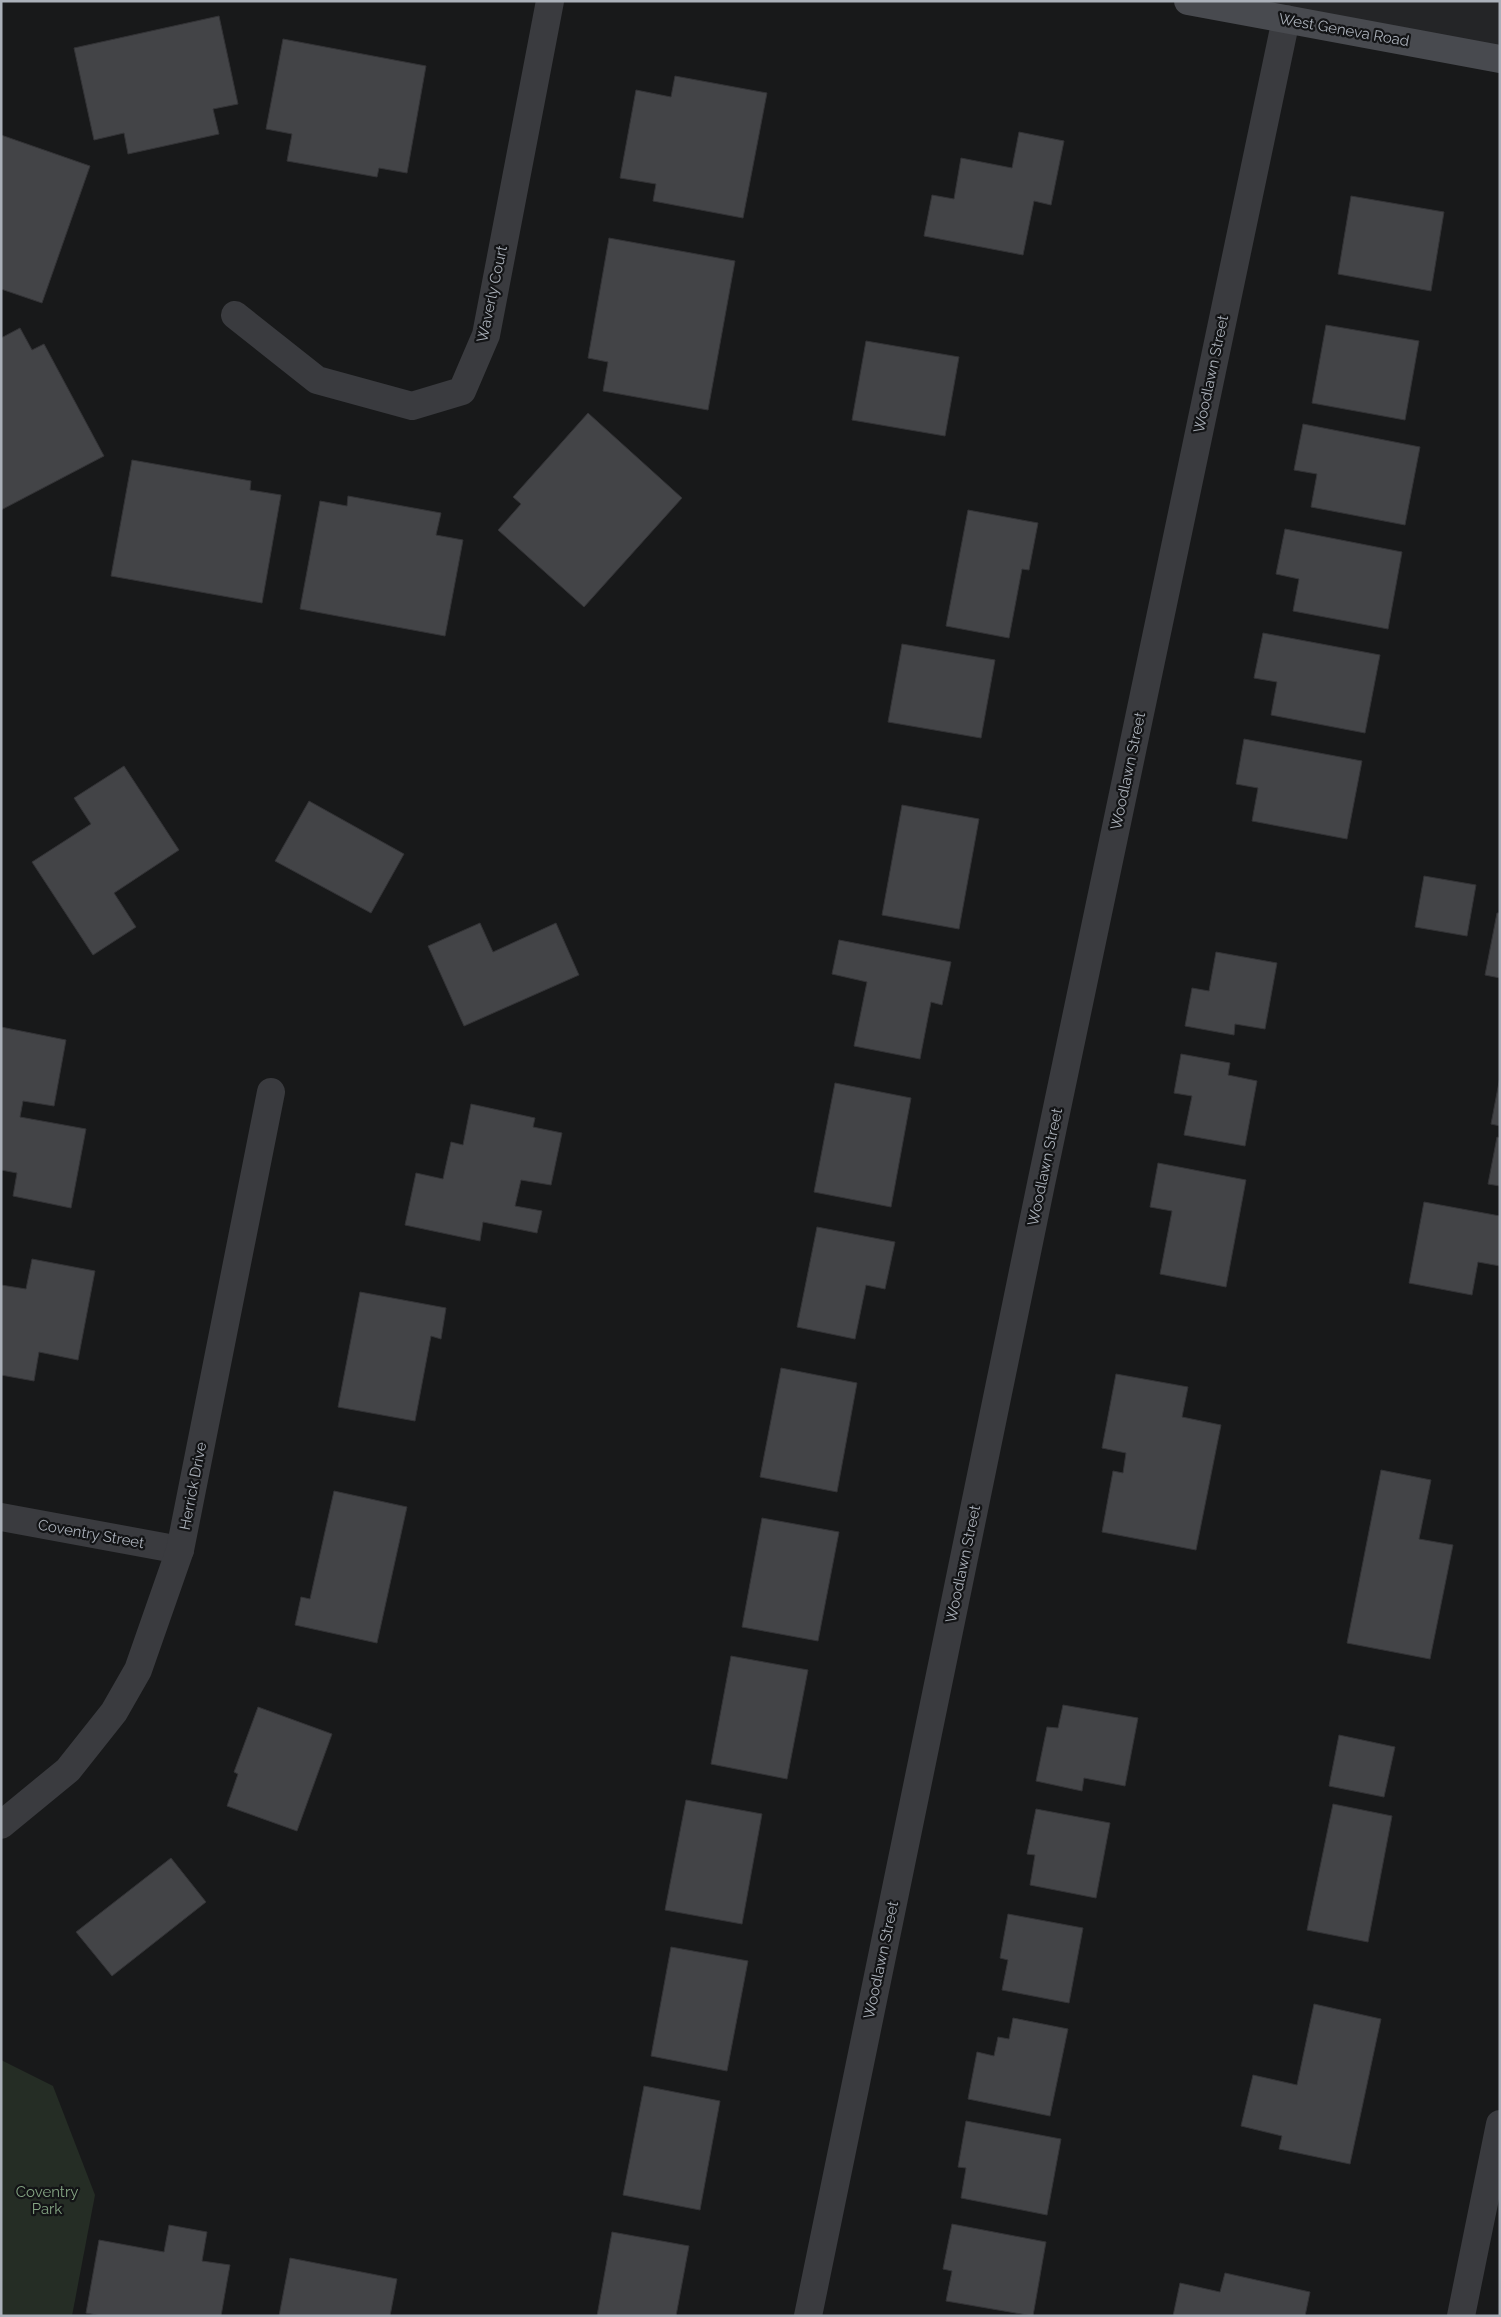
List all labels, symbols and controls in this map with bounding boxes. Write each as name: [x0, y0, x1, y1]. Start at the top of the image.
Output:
street label: West Geneva Road: [1277, 10, 1411, 50]
street label: Waverly Court: [473, 244, 511, 344]
street label: Woodlawn Street: [1190, 313, 1232, 435]
street label: Woodlawn Street: [1107, 710, 1149, 832]
street label: Woodlawn Street: [1024, 1106, 1066, 1228]
street label: Herrick Drive: [176, 1440, 210, 1532]
street label: Woodlawn Street: [942, 1503, 984, 1625]
street label: Coventry Street: [36, 1516, 146, 1552]
street label: Woodlawn Street: [860, 1899, 902, 2021]
park label: Coventry Park: [16, 2183, 78, 2218]

